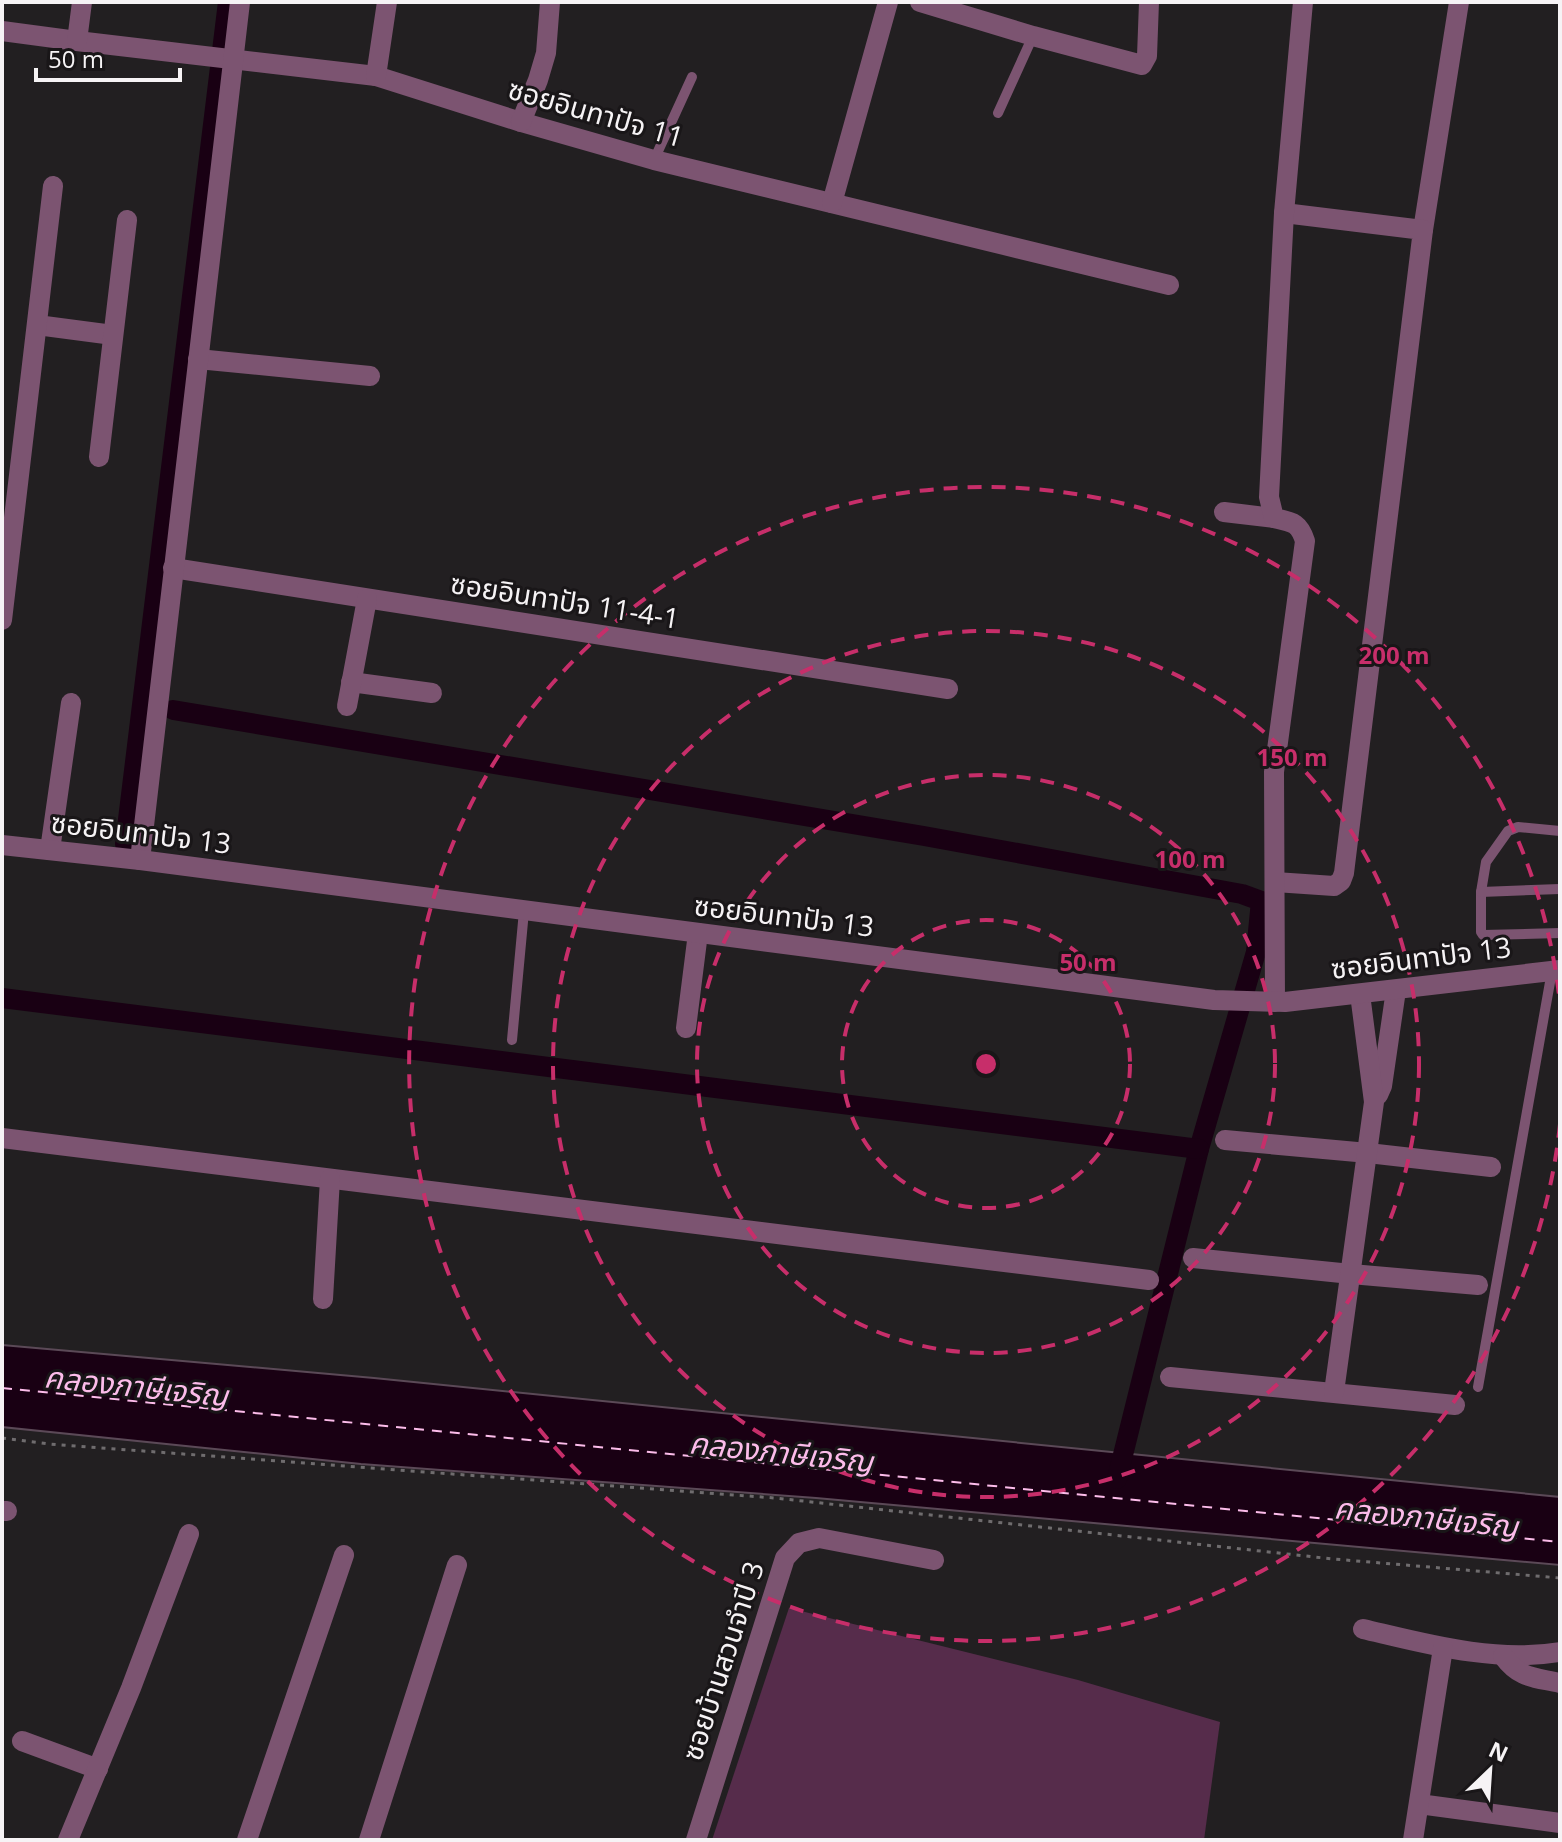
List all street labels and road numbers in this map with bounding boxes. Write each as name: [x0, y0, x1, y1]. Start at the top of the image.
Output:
street label: ซอยอินทาปัจ 11: [504, 69, 689, 155]
street label: ซอยอินทาปัจ 11-4-1: [448, 563, 682, 637]
street label: ซอยอินทาปัจ 13: [49, 802, 233, 862]
street label: ซอยอินทาปัจ 13: [692, 885, 876, 945]
street label: ซอยอินทาปัจ 13: [1329, 927, 1513, 987]
street label: ซอยบ้านสวนจำปี 3: [672, 1556, 772, 1765]

